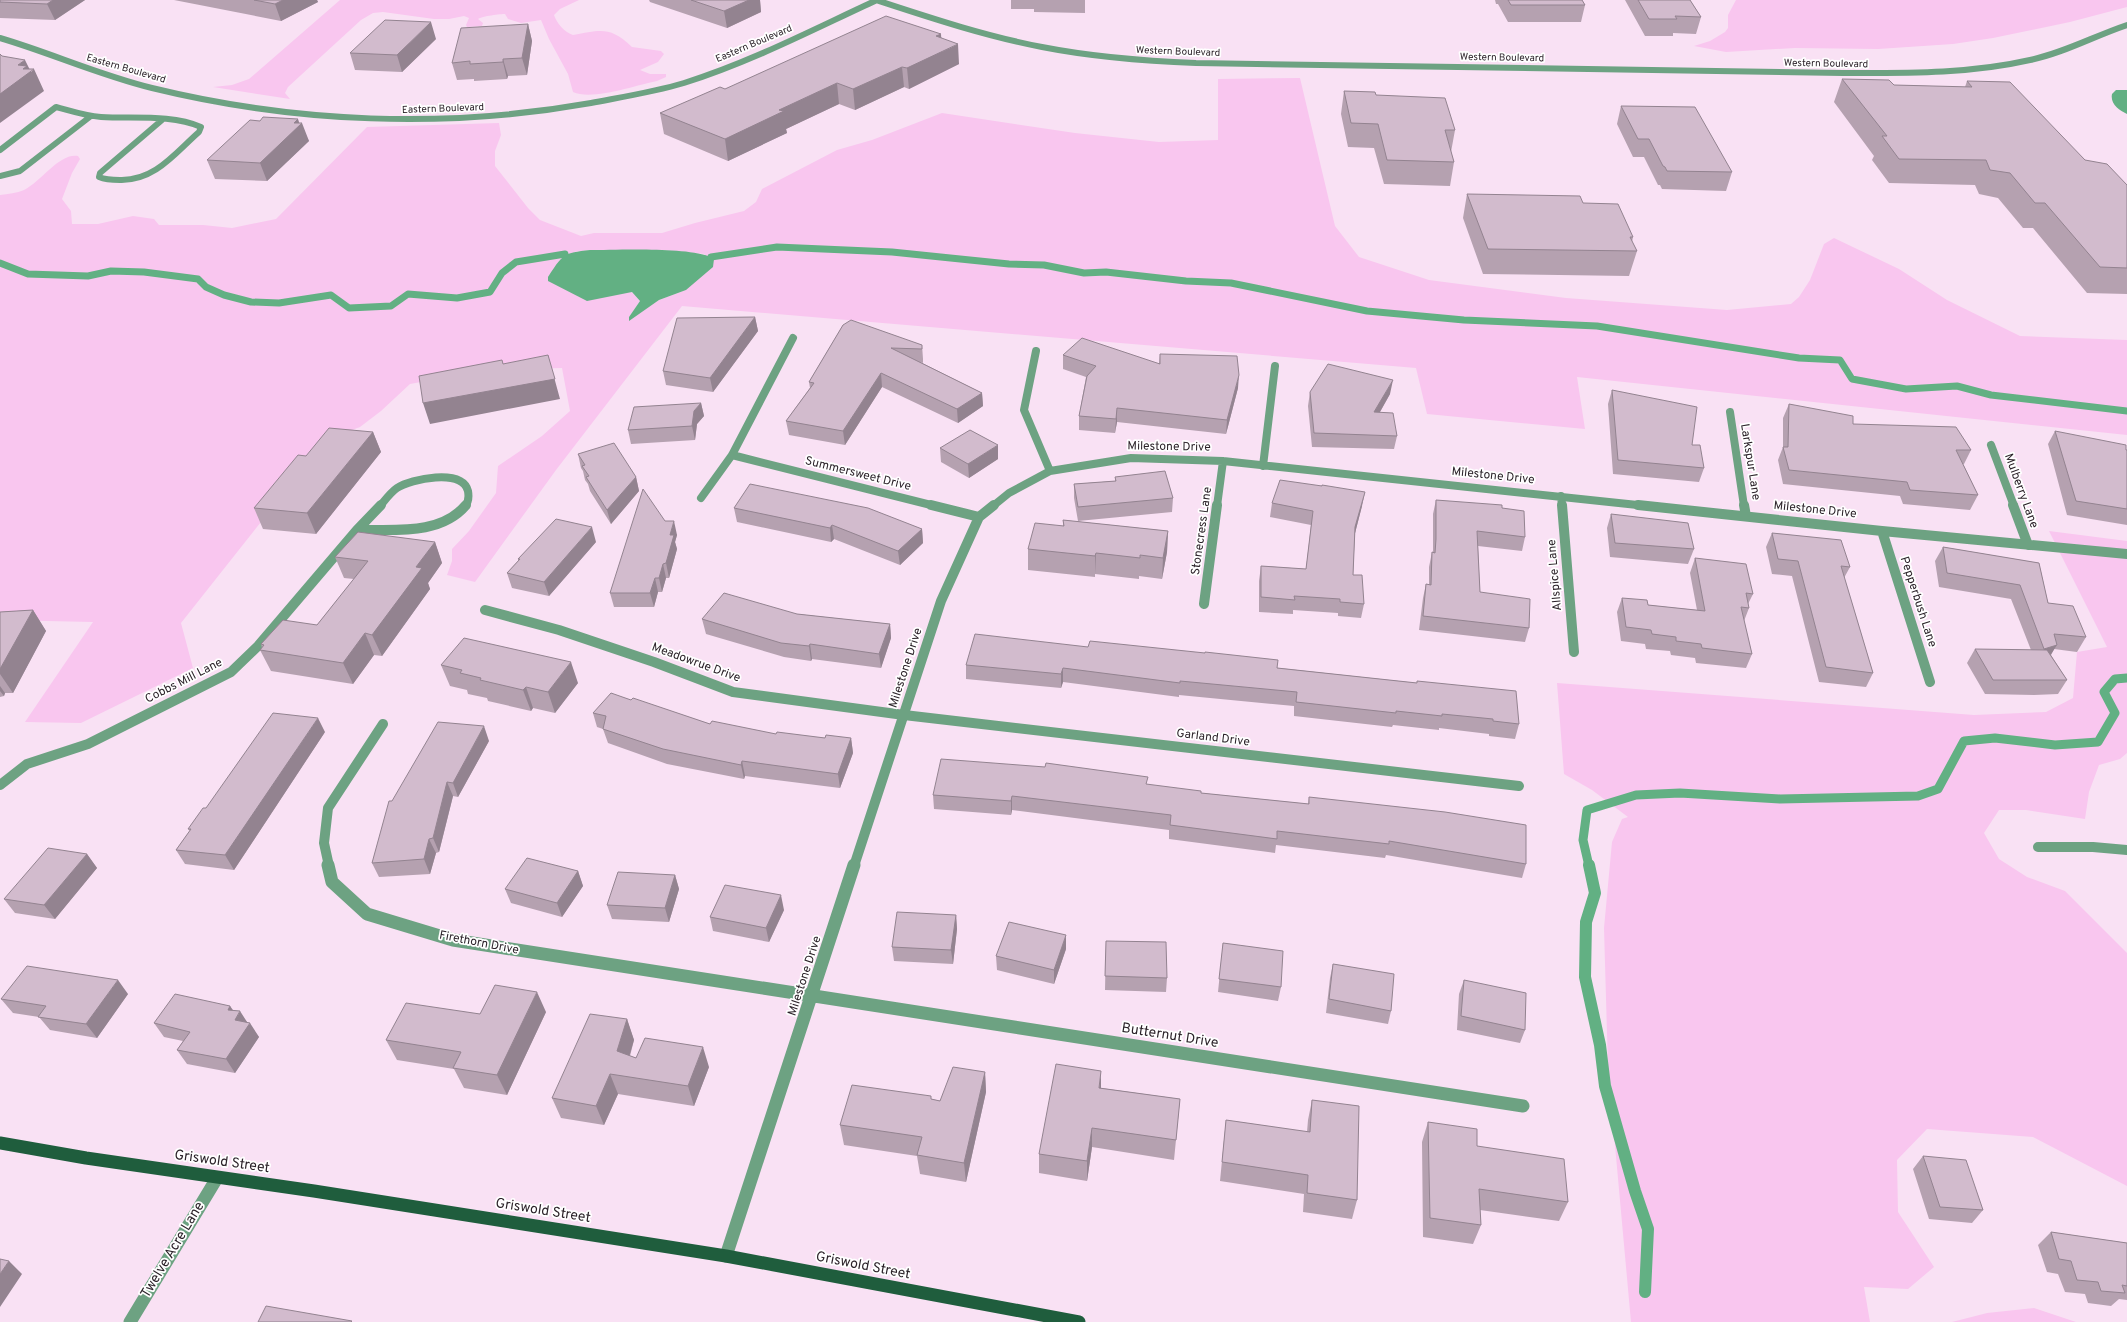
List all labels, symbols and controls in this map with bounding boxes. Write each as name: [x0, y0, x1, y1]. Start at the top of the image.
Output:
street label: Eastern Boulevard: [714, 22, 794, 66]
street label: Western Boulevard: [1136, 44, 1220, 60]
street label: Eastern Boulevard: [85, 51, 167, 87]
street label: Western Boulevard: [1460, 51, 1544, 65]
street label: Western Boulevard: [1784, 57, 1868, 71]
street label: Eastern Boulevard: [402, 101, 484, 117]
street label: Larkspur Lane: [1736, 423, 1764, 501]
street label: Milestone Drive: [1127, 438, 1211, 456]
street label: Mulberry Lane: [2000, 452, 2042, 530]
street label: Summersweet Drive: [803, 453, 913, 495]
street label: Milestone Drive: [1451, 464, 1535, 488]
street label: Stonecress Lane: [1188, 486, 1216, 576]
street label: Milestone Drive: [1773, 498, 1857, 522]
street label: Allspice Lane: [1544, 539, 1566, 611]
street label: Pepperbush Lane: [1896, 555, 1940, 649]
street label: Milestone Drive: [886, 626, 926, 710]
street label: Meadowrue Drive: [649, 640, 743, 686]
street label: Cobbs Mill Lane: [143, 655, 225, 707]
street label: Garland Drive: [1175, 726, 1251, 750]
street label: Firethorn Drive: [438, 927, 520, 959]
street label: Milestone Drive: [785, 934, 825, 1018]
street label: Butternut Drive: [1120, 1020, 1220, 1052]
street label: Griswold Street: [173, 1147, 271, 1177]
street label: Griswold Street: [494, 1195, 592, 1227]
street label: Twelve Acre Lane: [138, 1199, 208, 1301]
street label: Griswold Street: [814, 1248, 912, 1284]

